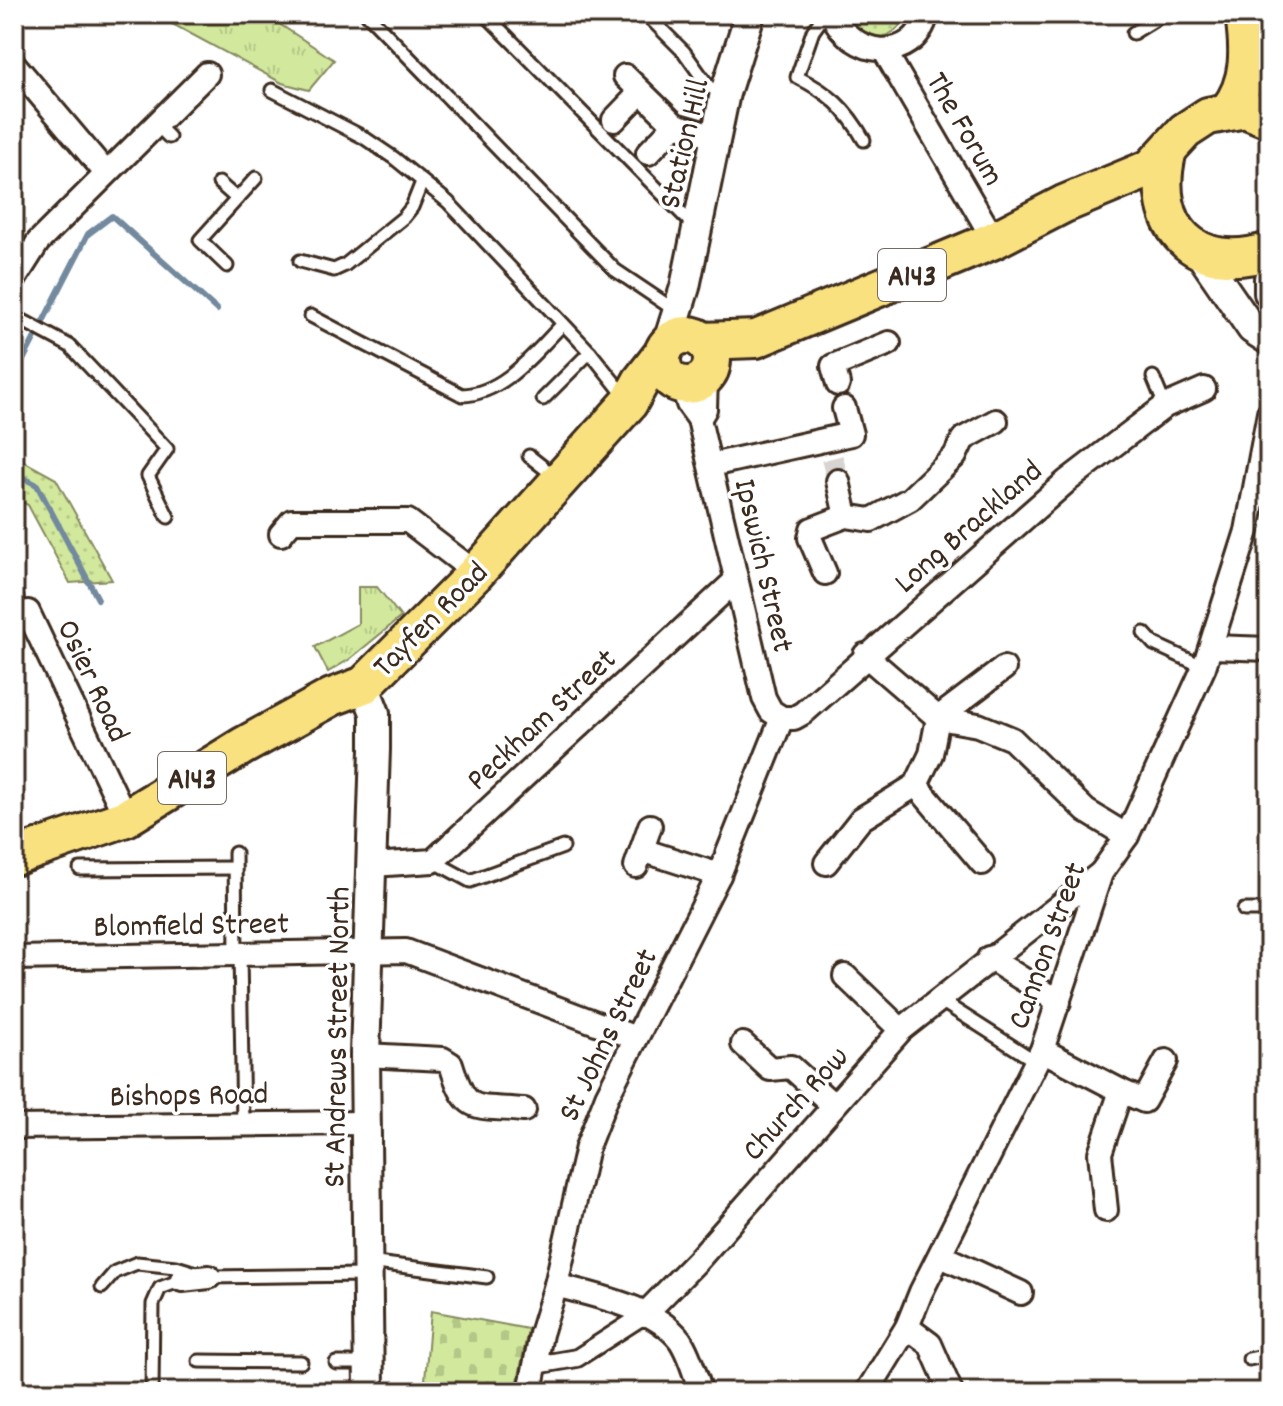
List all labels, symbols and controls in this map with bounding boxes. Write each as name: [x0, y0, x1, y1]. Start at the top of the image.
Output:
street label: The Forum: [911, 65, 1014, 196]
street label: Station Hill: [650, 74, 724, 214]
road number: A143: [878, 249, 946, 301]
street label: Long Brackland: [886, 451, 1055, 606]
street label: Ipswich Street: [719, 475, 804, 658]
street label: Tayfen Road: [364, 553, 501, 690]
street label: Osier Road: [42, 613, 139, 751]
street label: Peckham Street: [458, 639, 629, 804]
road number: A143: [158, 752, 226, 804]
street label: Cannon Street: [998, 857, 1101, 1037]
street label: St Andrews Street North: [314, 886, 366, 1188]
street label: Blomfield Street: [93, 903, 289, 953]
street label: St Johns Street: [549, 942, 672, 1130]
street label: Church Row: [733, 1037, 862, 1173]
street label: Bishops Road: [109, 1074, 269, 1122]

